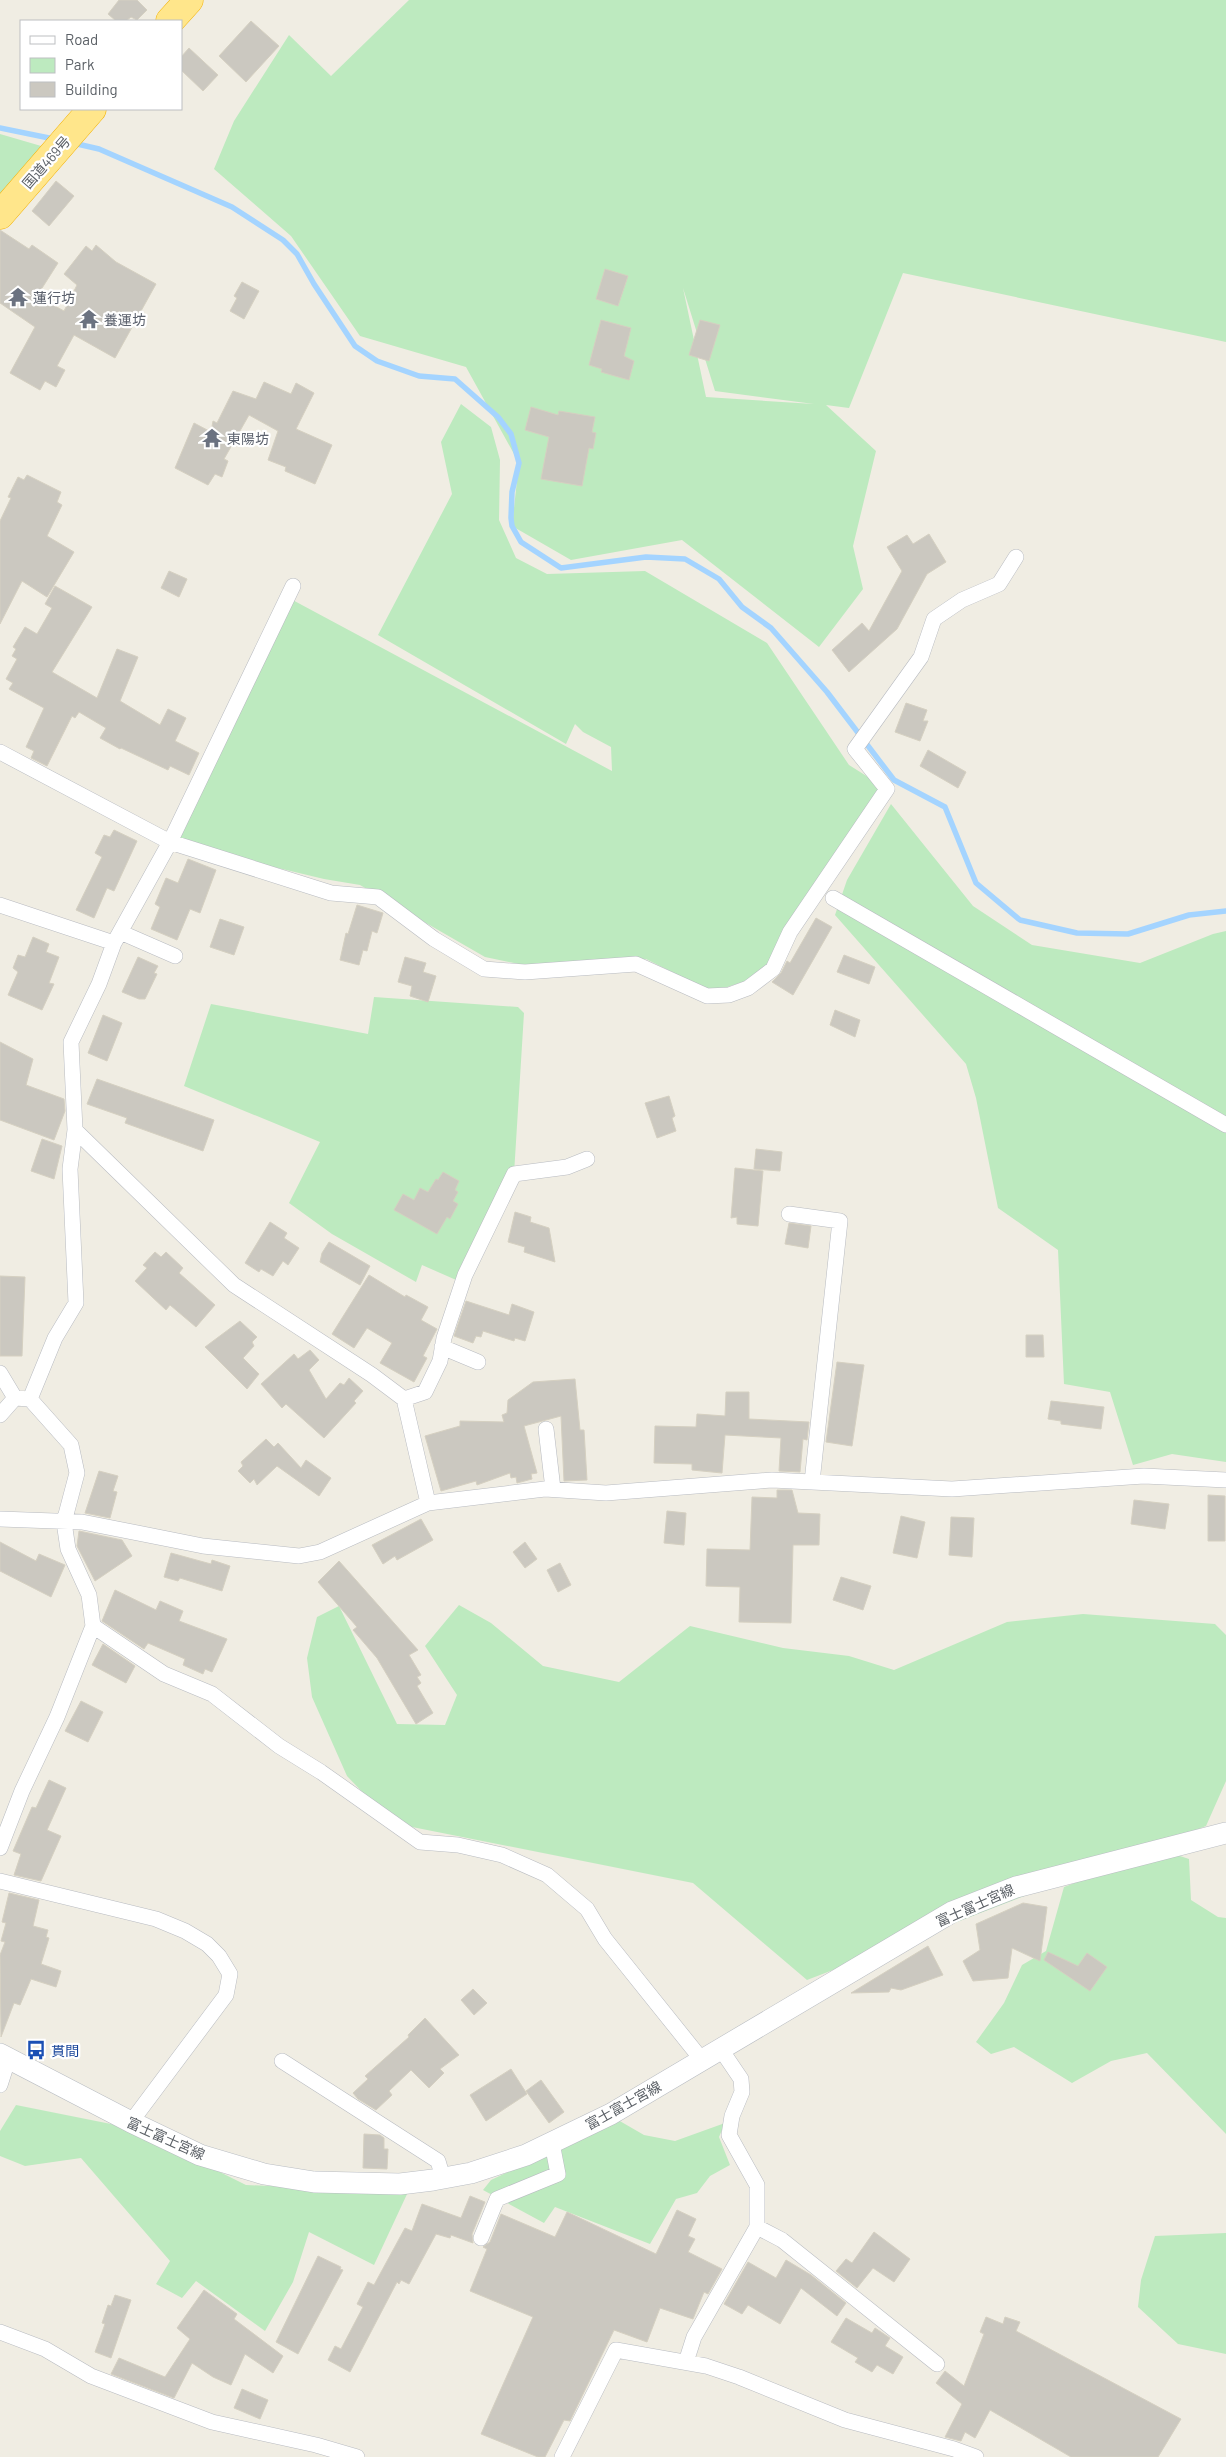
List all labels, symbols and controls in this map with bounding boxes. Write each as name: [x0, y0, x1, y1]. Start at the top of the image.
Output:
legend: [20, 20, 182, 110]
text: Road: [65, 30, 98, 48]
text: Park: [65, 55, 95, 73]
text: Building: [65, 80, 118, 98]
street label: 国道469号: [19, 132, 73, 192]
temple icon: 蓮行坊: [7, 286, 29, 308]
place label: 蓮行坊: [33, 289, 75, 306]
temple icon: 養運坊: [78, 308, 100, 330]
place label: 養運坊: [104, 311, 146, 328]
temple icon: 東陽坊: [201, 427, 223, 449]
place label: 東陽坊: [227, 430, 269, 447]
street label: 富士富士宮線: [933, 1880, 1017, 1930]
bus stop icon: 貫間: [25, 2039, 47, 2061]
place label: 貫間: [51, 2042, 79, 2059]
street label: 富士富士宮線: [582, 2077, 664, 2133]
street label: 富士富士宮線: [124, 2113, 208, 2163]

